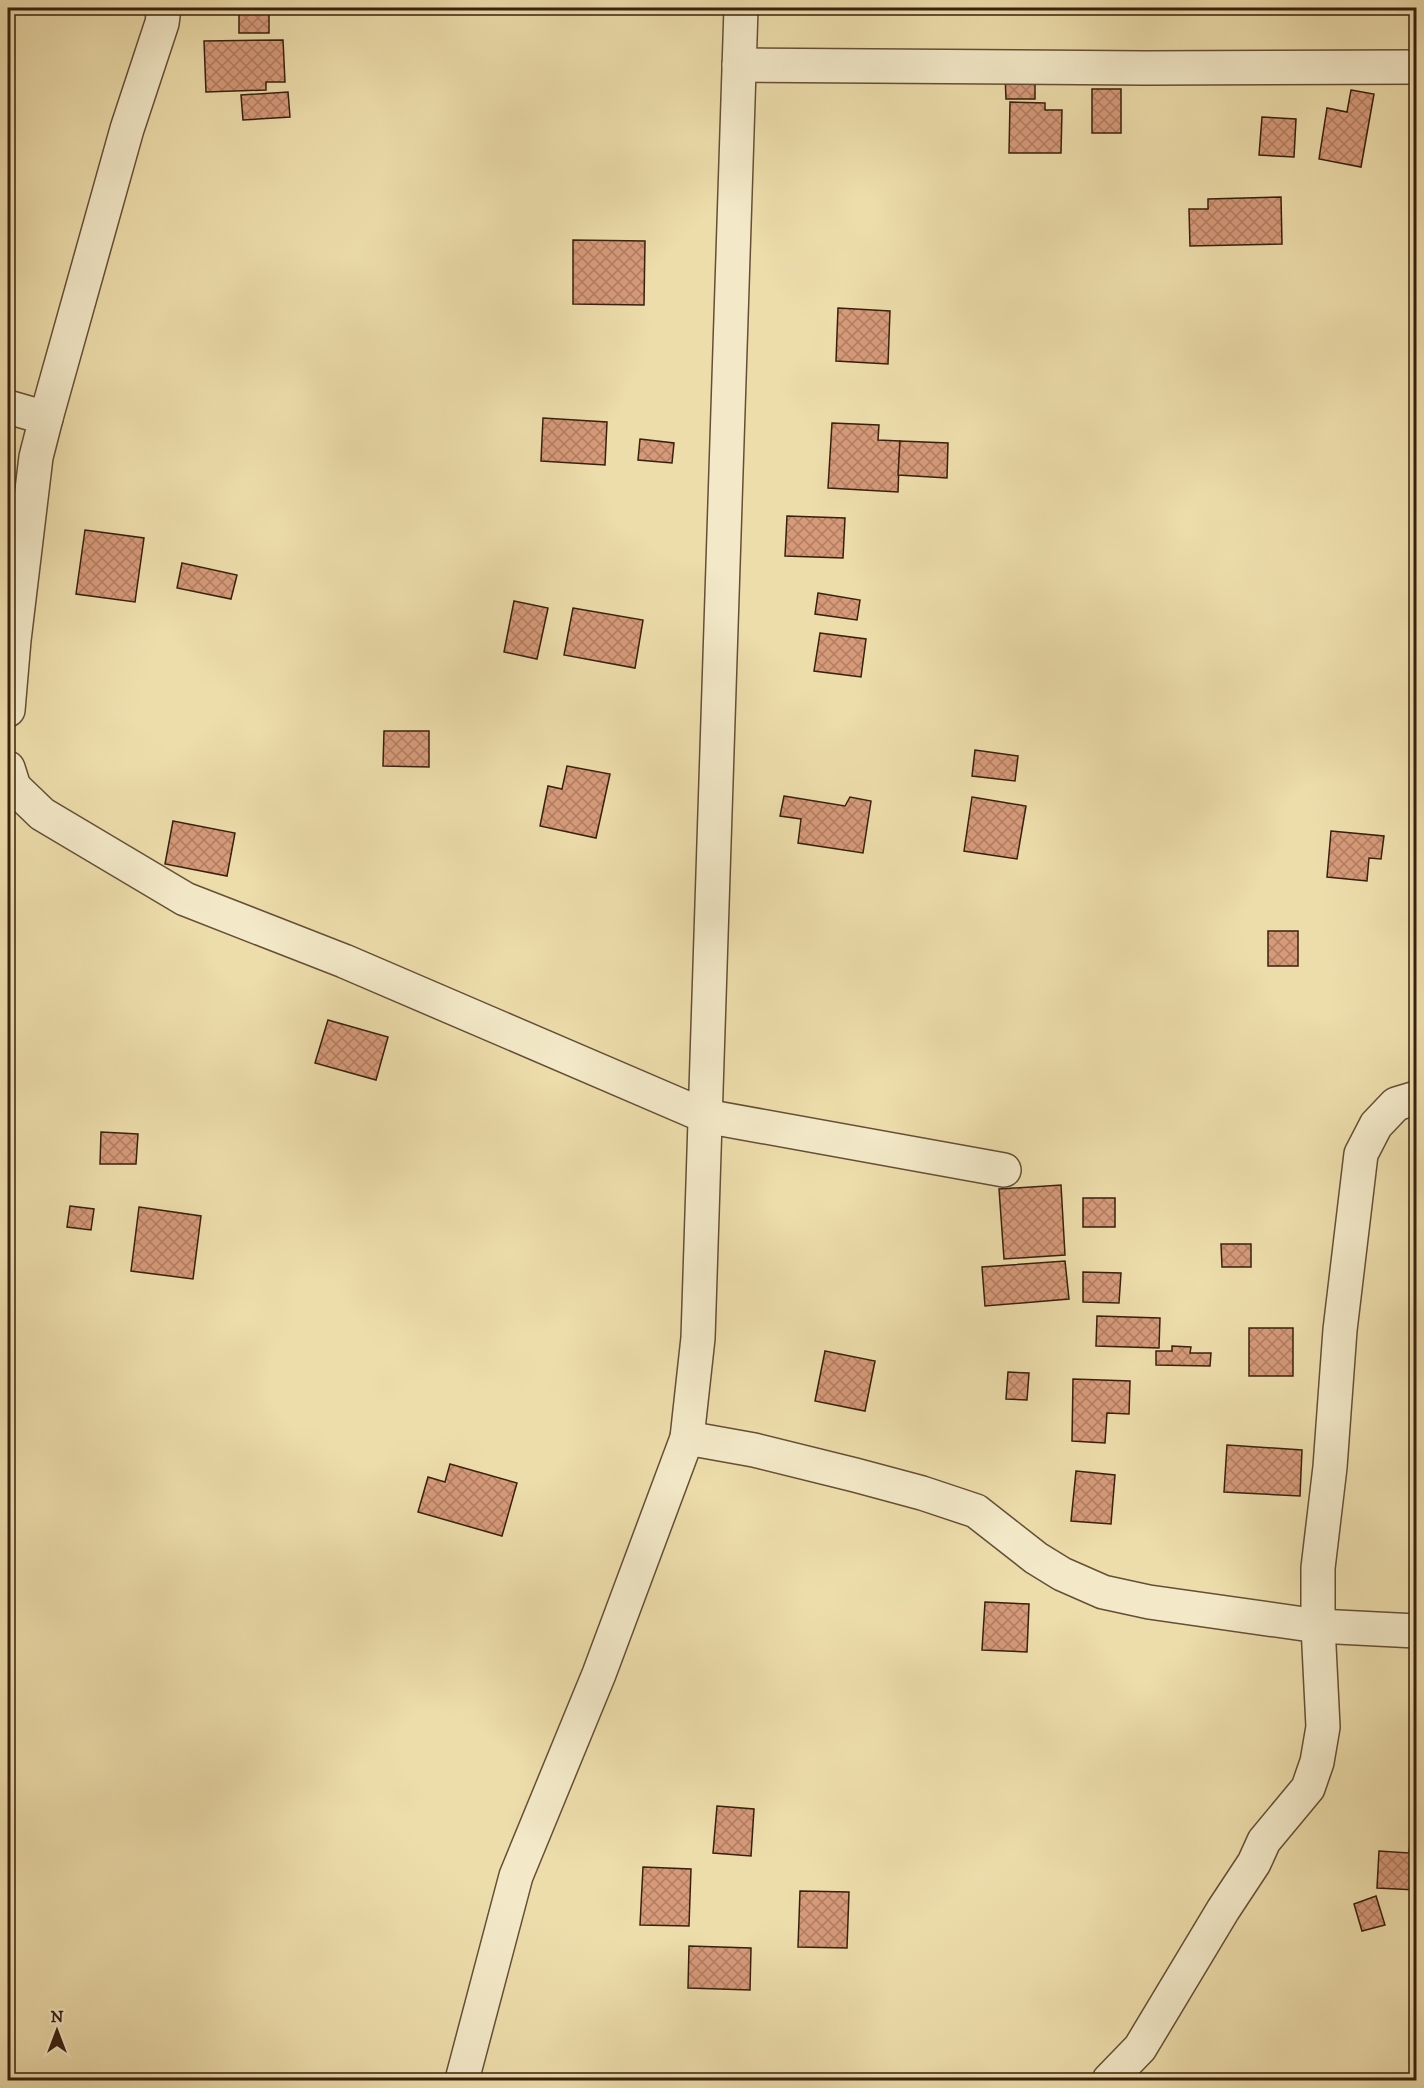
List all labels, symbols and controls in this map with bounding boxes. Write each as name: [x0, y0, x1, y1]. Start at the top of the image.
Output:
north arrow: [27, 2001, 87, 2061]
text: N: [50, 2007, 64, 2027]

